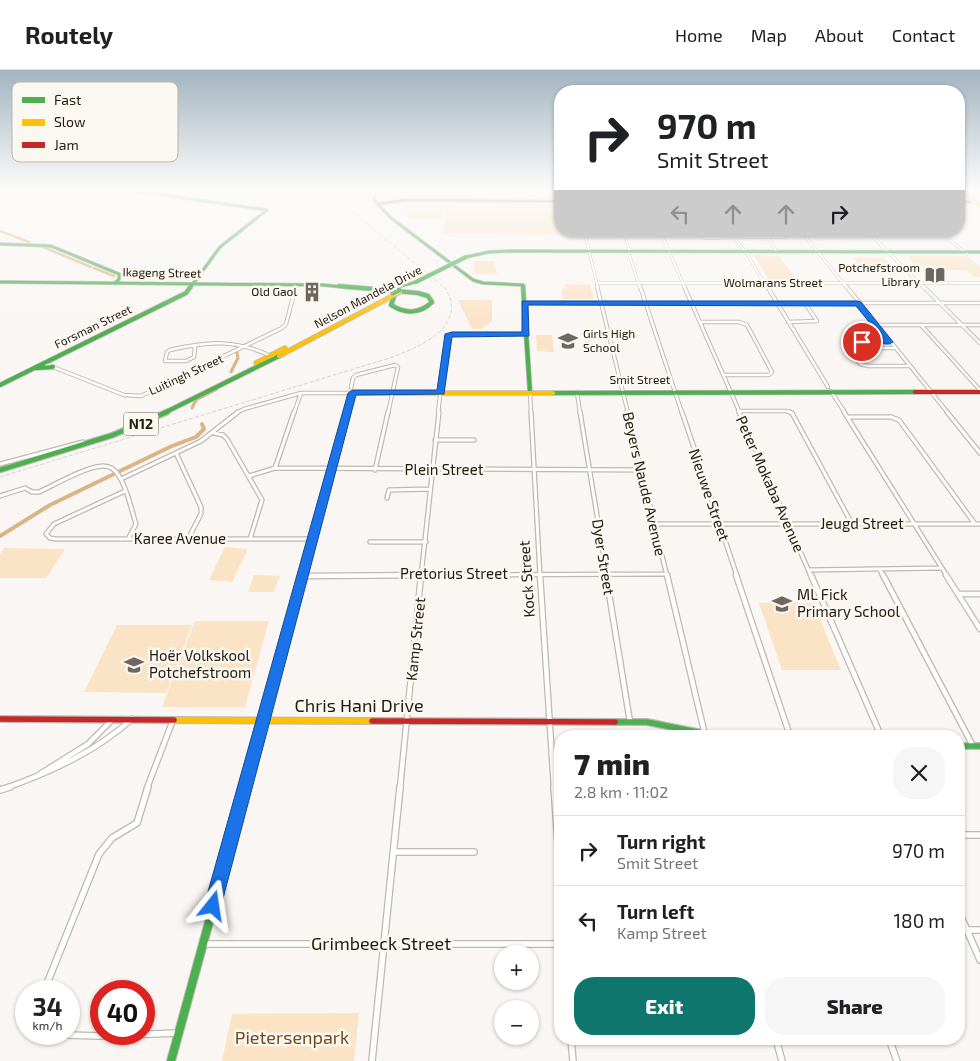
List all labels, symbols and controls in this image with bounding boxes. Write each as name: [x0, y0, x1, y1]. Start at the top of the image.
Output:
text: Routely: [25, 20, 113, 49]
text: Home: [675, 24, 723, 46]
text: Map: [751, 24, 787, 46]
text: About: [815, 24, 864, 46]
text: Contact: [892, 24, 955, 46]
legend: [12, 82, 178, 162]
text: Fast: [54, 91, 81, 108]
text: 970 m: [657, 104, 757, 146]
icon: right: [574, 105, 639, 170]
text: Slow: [54, 113, 86, 130]
text: Jam: [54, 136, 79, 153]
text: Smit Street: [657, 146, 769, 172]
icon: left: [666, 200, 694, 228]
icon: ahead: [719, 200, 747, 228]
icon: ahead: [772, 200, 800, 228]
icon: right: [825, 200, 853, 228]
place label: Potchefstroom Library: [838, 260, 921, 288]
street label: Nelson Mandela Drive: [311, 262, 424, 330]
street label: Ikageng Street: [123, 264, 202, 280]
library icon: Potchefstroom Library: [924, 264, 946, 286]
street label: Wolmarans Street: [723, 275, 823, 289]
building icon: Old Gaol: [301, 281, 323, 303]
place label: Old Gaol: [251, 284, 297, 298]
street label: Forsman Street: [52, 301, 134, 351]
pin: [841, 321, 883, 363]
place label: Girls High School: [583, 326, 635, 354]
icon: arrive: [848, 328, 876, 356]
school or university icon: Girls High School: [557, 330, 579, 352]
street label: Luitingh Street: [146, 351, 225, 397]
street label: Smit Street: [610, 372, 671, 386]
street label: Beyers Naude Avenue: [620, 410, 670, 558]
road number: N12: [124, 412, 158, 436]
street label: Peter Mokaba Avenue: [733, 413, 809, 554]
street label: Nieuwe Street: [686, 446, 734, 543]
street label: Plein Street: [405, 460, 484, 478]
street label: Jeugd Street: [820, 514, 904, 532]
street label: Dyer Street: [589, 518, 619, 596]
street label: Karee Avenue: [134, 529, 226, 547]
street label: Kock Street: [514, 540, 538, 618]
street label: Pretorius Street: [400, 564, 508, 582]
place label: ML Fick Primary School: [797, 585, 900, 620]
school or university icon: ML Fick Primary School: [771, 593, 793, 615]
street label: Kamp Street: [402, 596, 428, 682]
place label: Hoër Volkskool Potchefstroom: [149, 646, 251, 681]
school or university icon: Hoër Volkskool Potchefstroom: [123, 654, 145, 676]
street label: Chris Hani Drive: [294, 694, 424, 716]
text: 7 min: [574, 745, 650, 781]
button: close: [893, 747, 945, 799]
text: 2.8 km · 11:02: [574, 782, 668, 801]
text: Turn right: [617, 830, 705, 853]
icon: right: [574, 837, 602, 865]
text: 970 m: [892, 839, 945, 862]
text: Smit Street: [617, 853, 698, 872]
position arrow: [186, 879, 238, 931]
text: Turn left: [617, 900, 694, 923]
icon: left: [574, 907, 602, 935]
text: 180 m: [894, 909, 945, 932]
text: Kamp Street: [617, 923, 707, 942]
street label: Grimbeeck Street: [311, 932, 451, 954]
map controls: [494, 945, 539, 1045]
button: +: [494, 945, 539, 990]
button: Exit: [574, 977, 755, 1035]
button: Share: [765, 977, 945, 1035]
speed limit sign: 40: [90, 980, 155, 1045]
text: 34: [32, 991, 63, 1021]
button: −: [494, 1000, 539, 1045]
text: km/h: [33, 1018, 62, 1032]
park label: Pietersenpark: [235, 1026, 349, 1048]

